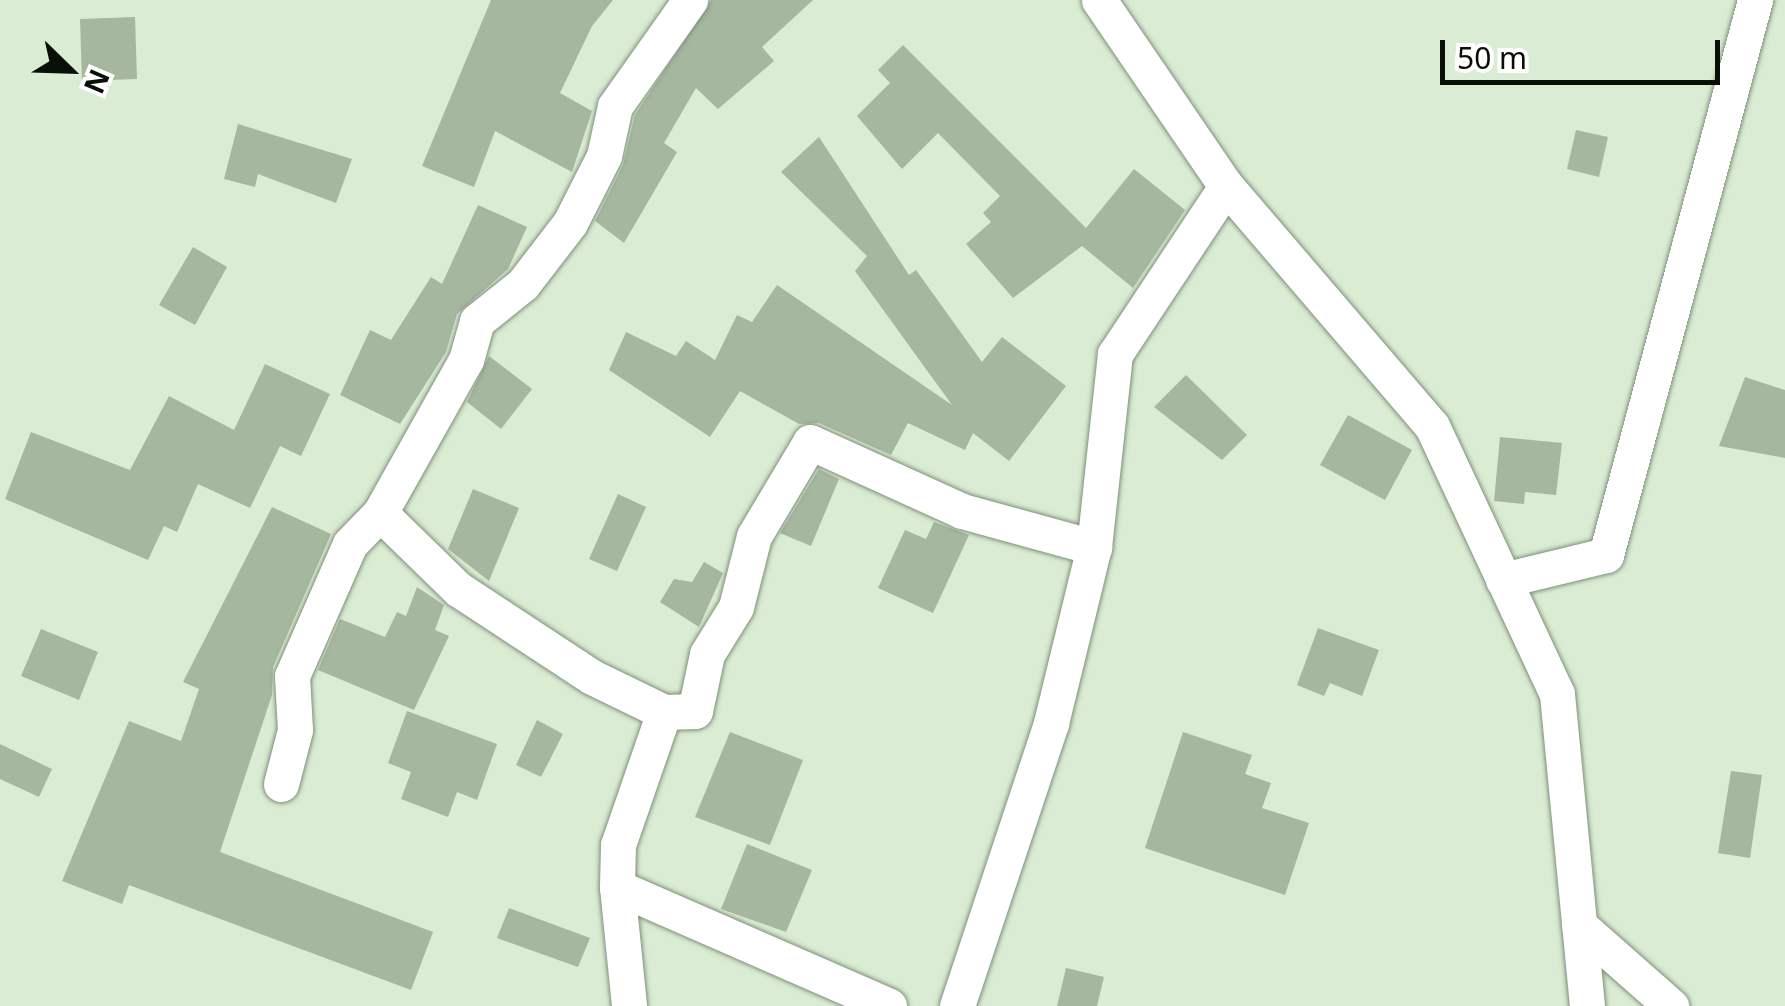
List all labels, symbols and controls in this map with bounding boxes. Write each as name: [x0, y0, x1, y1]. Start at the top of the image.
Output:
north arrow: [20, 20, 120, 120]
scale bar: [1445, 20, 1725, 82]
text: 50 m: [1457, 37, 1527, 78]
text: N: [76, 64, 120, 100]

